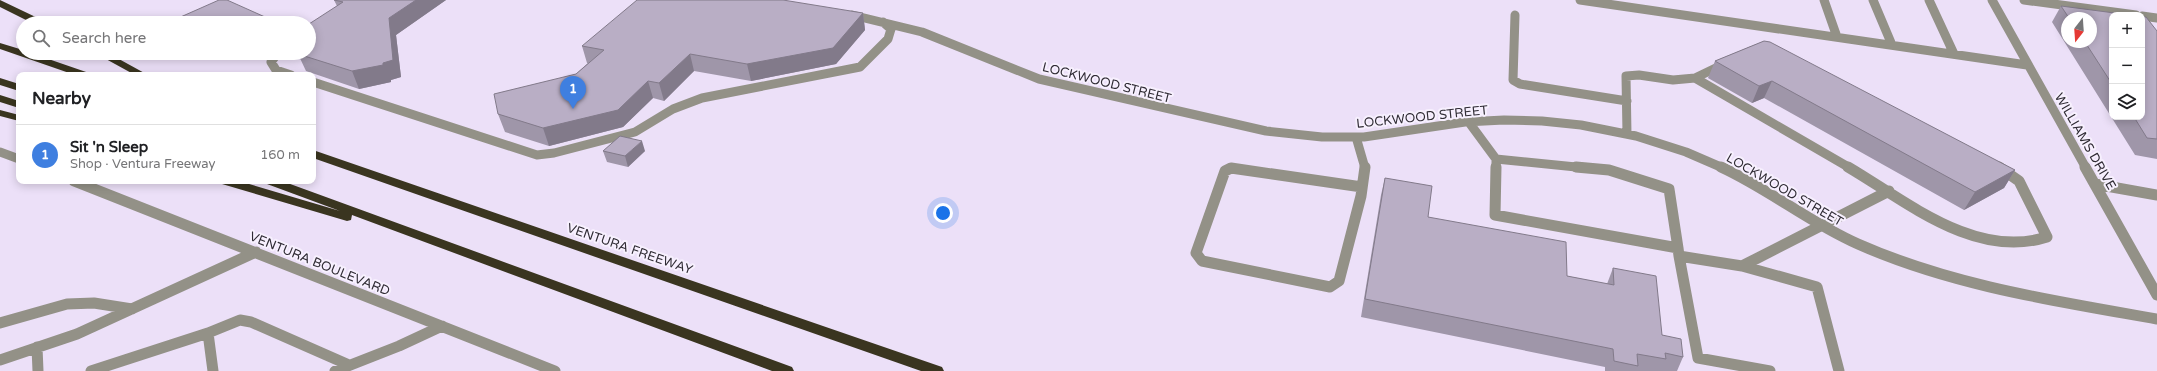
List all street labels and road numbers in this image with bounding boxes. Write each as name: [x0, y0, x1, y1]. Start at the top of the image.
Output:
street label: LOCKWOOD STREET: [1041, 59, 1173, 107]
street label: WILLIAMS DRIVE: [2051, 90, 2119, 193]
street label: LOCKWOOD STREET: [1355, 102, 1489, 132]
street label: LOCKWOOD STREET: [1723, 150, 1846, 230]
street label: VENTURA FREEWAY: [565, 220, 695, 278]
street label: VENTURA BOULEVARD: [247, 228, 392, 300]

